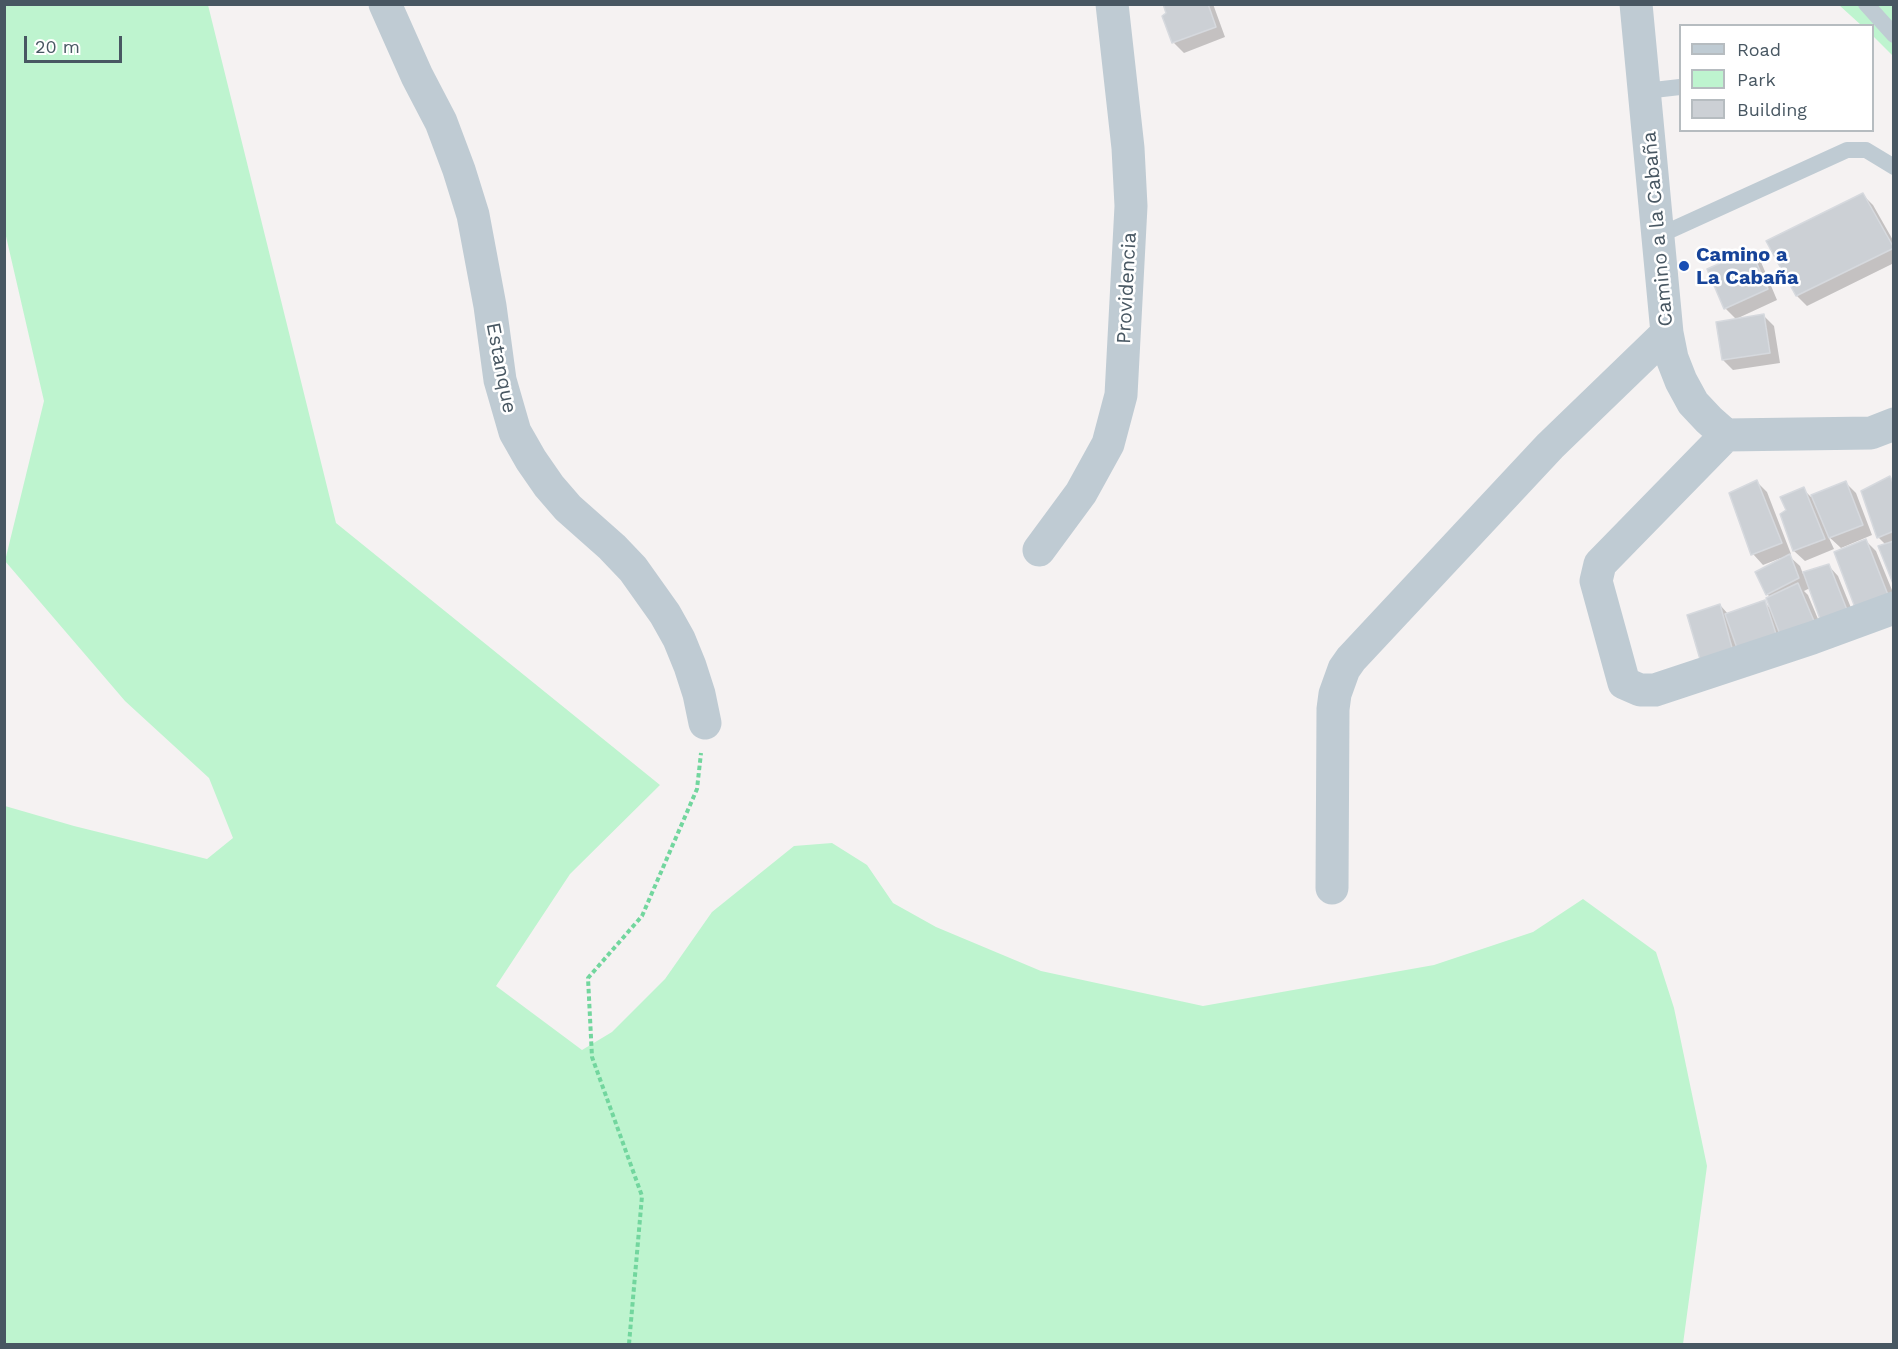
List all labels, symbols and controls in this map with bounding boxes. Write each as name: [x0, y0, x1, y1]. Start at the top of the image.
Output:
scale bar: [27, 24, 124, 62]
legend: [1679, 24, 1874, 132]
text: 20 m: [35, 36, 80, 57]
text: Road: [1737, 39, 1781, 60]
text: Park: [1737, 69, 1776, 90]
text: Building: [1737, 99, 1807, 120]
street label: Camino a la Cabaña: [1638, 131, 1678, 327]
street label: Providencia: [1112, 231, 1142, 345]
place label: Camino a La Cabaña: [1696, 243, 1799, 290]
marker: Camino a La Cabaña: [1677, 259, 1691, 273]
street label: Estanque: [480, 321, 522, 415]

